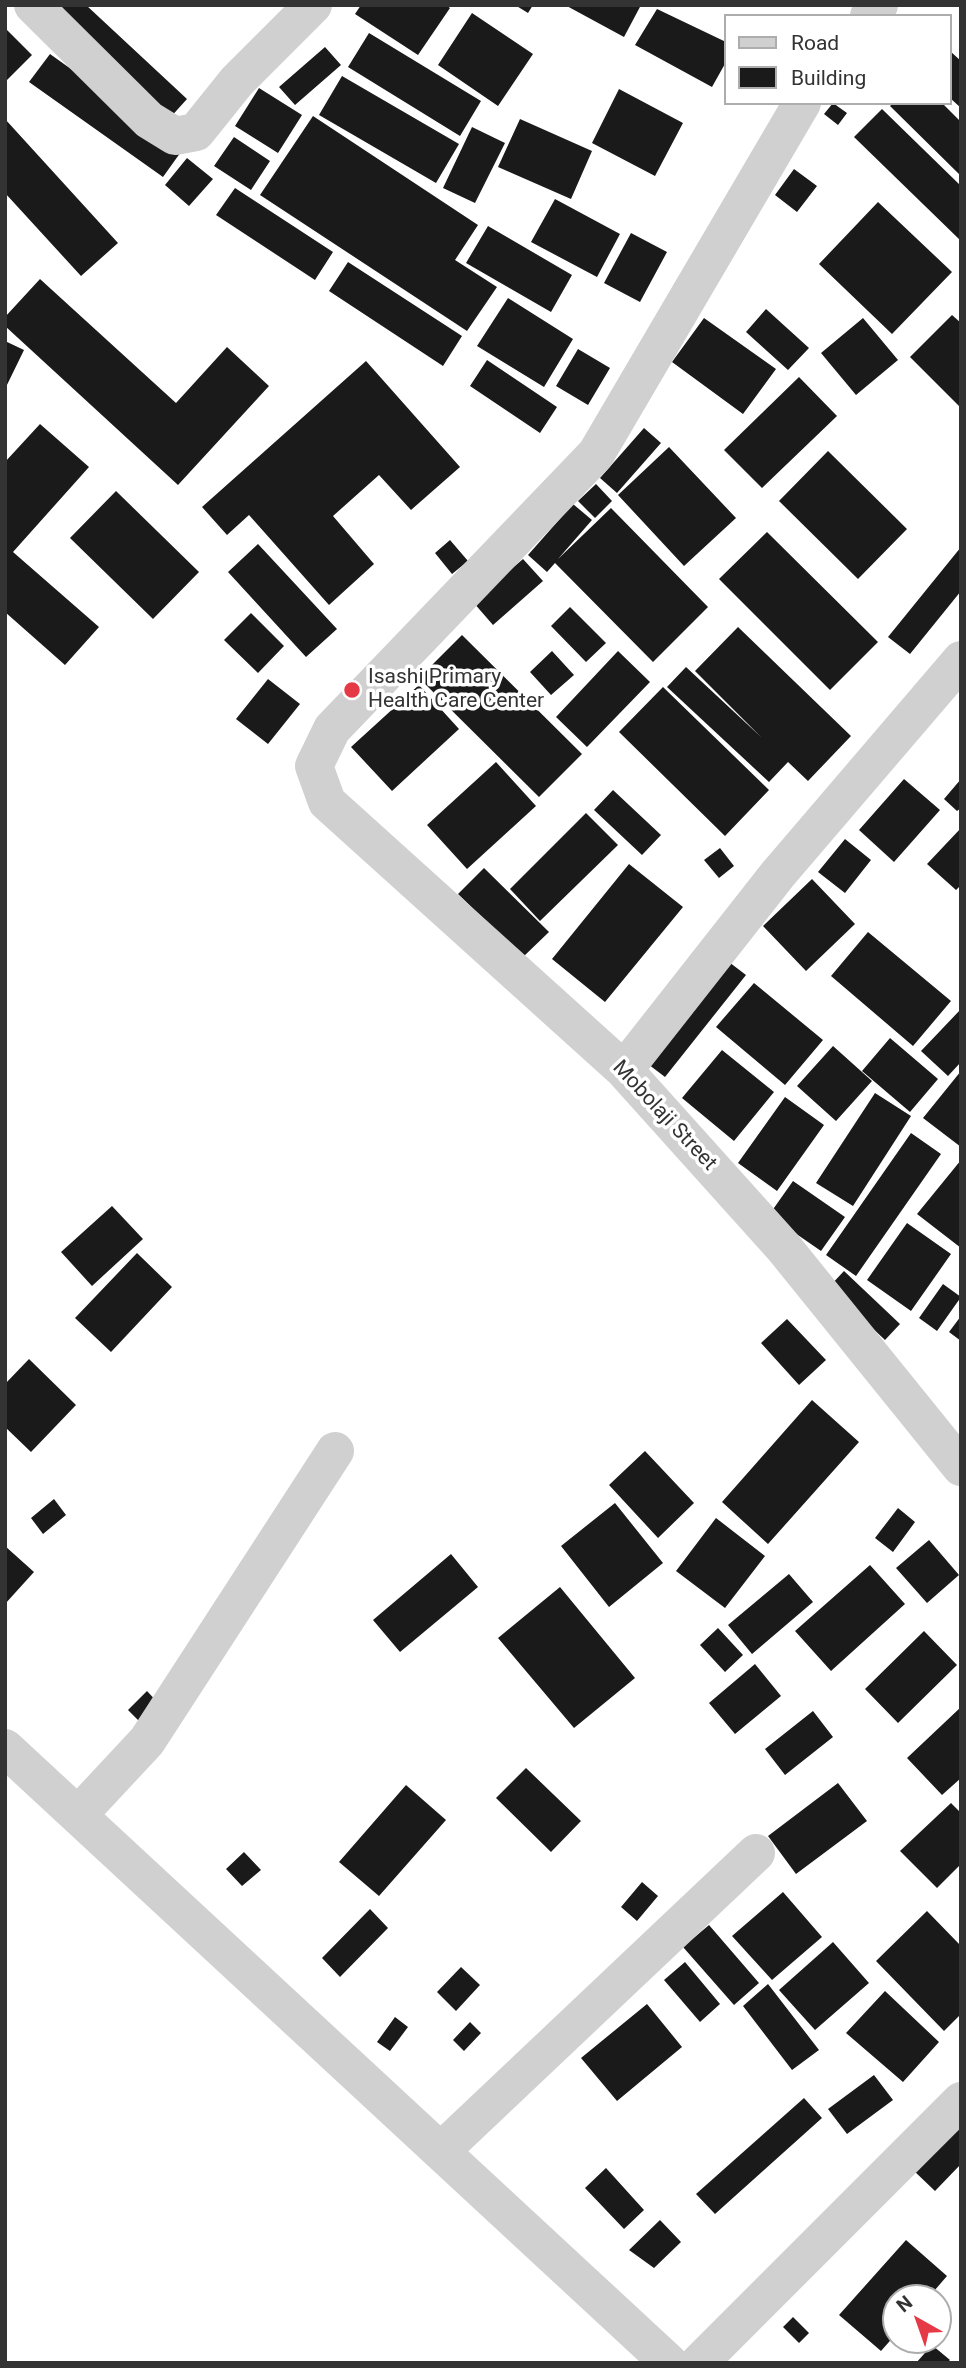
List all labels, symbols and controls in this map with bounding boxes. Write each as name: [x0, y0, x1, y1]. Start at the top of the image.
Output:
legend: [724, 14, 952, 105]
text: Road: [791, 31, 839, 55]
text: Building: [791, 66, 866, 90]
place label: Isashi Primary Health Care Center: [368, 665, 544, 715]
marker: Isashi Primary Health Care Center: [342, 680, 362, 700]
street label: Mobolaji Street: [607, 1056, 721, 1176]
north arrow: [882, 2284, 952, 2354]
text: N: [892, 2291, 917, 2317]

